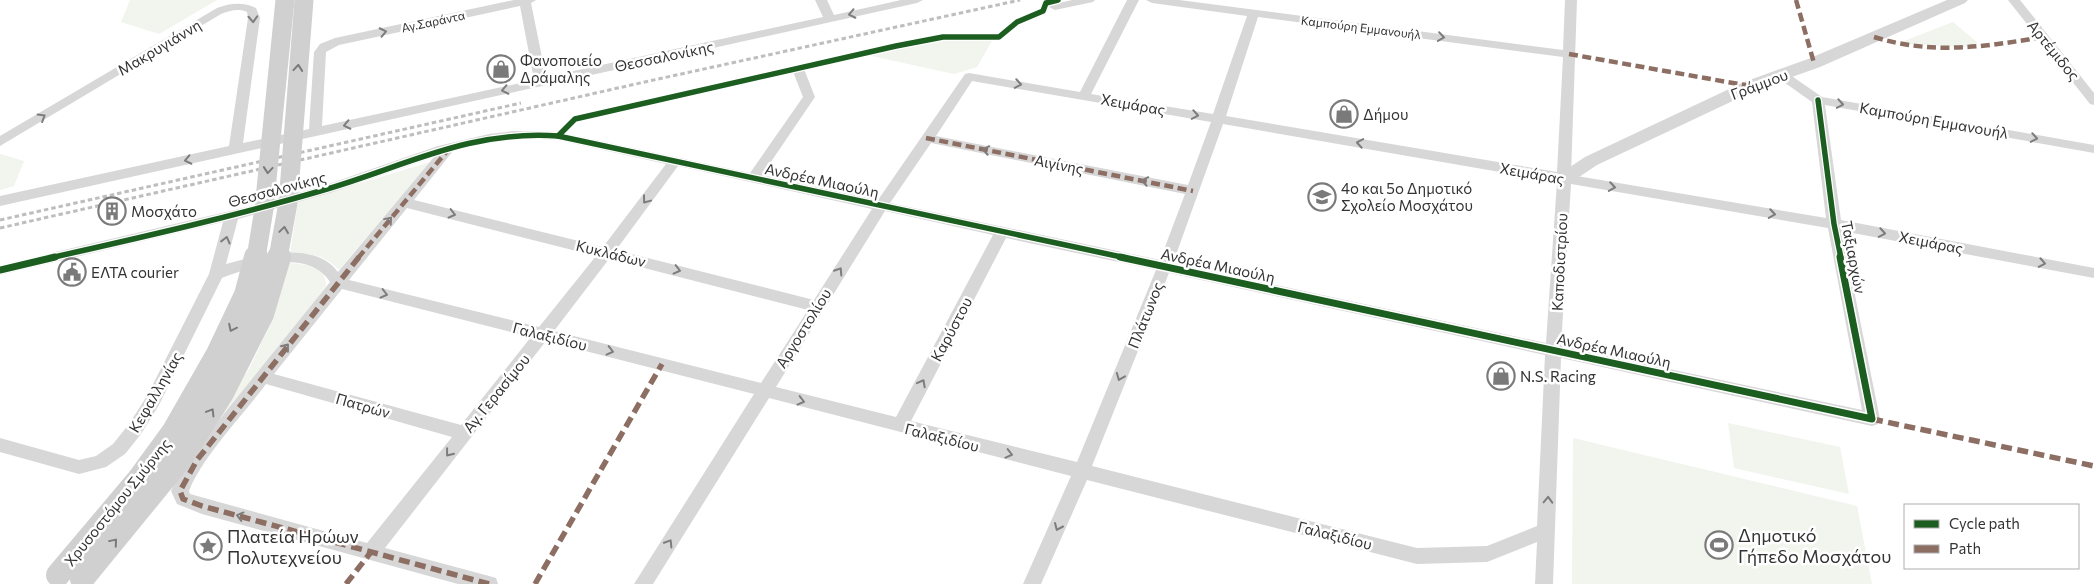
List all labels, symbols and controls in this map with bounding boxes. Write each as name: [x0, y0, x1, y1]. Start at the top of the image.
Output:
street label: Αγ.Σαράντα: [400, 7, 466, 35]
one-way arrow: [848, 8, 857, 19]
street label: Καμπούρη Εμμανουήλ: [1300, 13, 1422, 41]
street label: Μακρυγιάννη: [114, 15, 204, 79]
one-way arrow: [247, 15, 258, 23]
street label: Αρτέμιδος: [2024, 16, 2084, 84]
one-way arrow: [379, 27, 388, 37]
one-way arrow: [1437, 31, 1446, 41]
street label: Θεσσαλονίκης: [613, 37, 715, 75]
place label: Φανοποιείο Δράμαλης: [520, 51, 602, 86]
shop icon: Φανοποιείο Δράμαλης: [486, 54, 516, 84]
one-way arrow: [292, 64, 303, 72]
street label: Γράμμου: [1728, 65, 1790, 103]
one-way arrow: [1013, 79, 1022, 89]
one-way arrow: [501, 85, 510, 95]
street label: Χειμάρας: [1099, 89, 1167, 119]
one-way arrow: [1836, 98, 1844, 108]
street label: Καμπούρη Εμμανουήλ: [1858, 98, 2010, 142]
shop icon: Δήμου: [1329, 99, 1359, 129]
place label: Δήμου: [1363, 105, 1408, 123]
one-way arrow: [1191, 109, 1200, 119]
one-way arrow: [36, 114, 45, 124]
one-way arrow: [342, 120, 351, 130]
one-way arrow: [2030, 133, 2039, 143]
one-way arrow: [1355, 139, 1364, 149]
one-way arrow: [982, 145, 990, 155]
street label: Αιγίνης: [1033, 150, 1085, 178]
one-way arrow: [183, 154, 192, 165]
street label: Χειμάρας: [1498, 158, 1566, 188]
street label: Ανδρέα Μιαούλη: [763, 159, 881, 201]
street label: Θεσσαλονίκης: [226, 167, 328, 211]
one-way arrow: [263, 167, 274, 175]
one-way arrow: [1141, 176, 1150, 187]
place label: 4ο και 5ο Δημοτικό Σχολείο Μοσχάτου: [1341, 179, 1473, 214]
school or university icon: 4ο και 5ο Δημοτικό Σχολείο Μοσχάτου: [1307, 182, 1337, 212]
one-way arrow: [1607, 182, 1616, 192]
one-way arrow: [643, 194, 652, 204]
building icon: Μοσχάτο: [97, 196, 127, 226]
place label: Μοσχάτο: [131, 202, 197, 220]
one-way arrow: [447, 208, 455, 218]
one-way arrow: [1768, 209, 1776, 219]
street label: Καποδιστρίου: [1547, 213, 1571, 311]
one-way arrow: [383, 217, 392, 226]
street label: Ταξιαρχών: [1838, 219, 1870, 295]
one-way arrow: [278, 226, 289, 234]
street label: Χειμάρας: [1897, 227, 1965, 257]
one-way arrow: [1878, 228, 1887, 238]
one-way arrow: [220, 235, 231, 244]
street label: Κυκλάδων: [574, 236, 648, 270]
street label: Ανδρέα Μιαούλη: [1159, 244, 1277, 286]
public building icon: ΕΛΤΑ courier: [57, 257, 87, 287]
one-way arrow: [2038, 257, 2046, 268]
place label: ΕΛΤΑ courier: [91, 263, 179, 281]
one-way arrow: [673, 264, 682, 275]
one-way arrow: [832, 268, 842, 277]
street label: Πλάτωνος: [1123, 279, 1167, 351]
street label: Αργοστολίου: [771, 285, 835, 371]
one-way arrow: [380, 288, 389, 299]
street label: Καρύστου: [927, 294, 975, 364]
street label: Γαλαξιδίου: [511, 318, 589, 354]
one-way arrow: [228, 322, 238, 331]
street label: Ανδρέα Μιαούλη: [1555, 329, 1673, 371]
one-way arrow: [281, 343, 290, 352]
one-way arrow: [605, 345, 614, 356]
street label: Κεφαλληνίας: [125, 348, 185, 436]
street label: Αγ. Γερασίμου: [459, 350, 533, 436]
shop icon: N.S. Racing: [1486, 361, 1516, 391]
place label: N.S. Racing: [1520, 367, 1596, 385]
one-way arrow: [1116, 372, 1127, 381]
one-way arrow: [916, 379, 926, 388]
street label: Πατρών: [334, 389, 392, 421]
one-way arrow: [796, 395, 805, 406]
one-way arrow: [204, 408, 214, 417]
street label: Γαλαξιδίου: [903, 419, 981, 455]
street label: Χρυσοστόμου Σμύρνης: [60, 435, 174, 569]
one-way arrow: [446, 447, 454, 456]
one-way arrow: [1005, 448, 1014, 459]
one-way arrow: [1543, 496, 1553, 504]
legend: [1904, 504, 2079, 569]
one-way arrow: [235, 511, 244, 522]
text: Cycle path: [1949, 514, 2020, 532]
street label: Γαλαξιδίου: [1296, 517, 1374, 553]
one-way arrow: [1054, 522, 1064, 531]
place label: Δημοτικό Γήπεδο Μοσχάτου: [1738, 524, 1891, 567]
place label: Πλατεία Ηρώων Πολυτεχνείου: [227, 525, 359, 568]
sports icon: Δημοτικό Γήπεδο Μοσχάτου: [1704, 530, 1734, 560]
place icon: Πλατεία Ηρώων Πολυτεχνείου: [193, 531, 223, 561]
one-way arrow: [108, 538, 117, 547]
one-way arrow: [663, 539, 673, 548]
text: Path: [1949, 539, 1981, 557]

